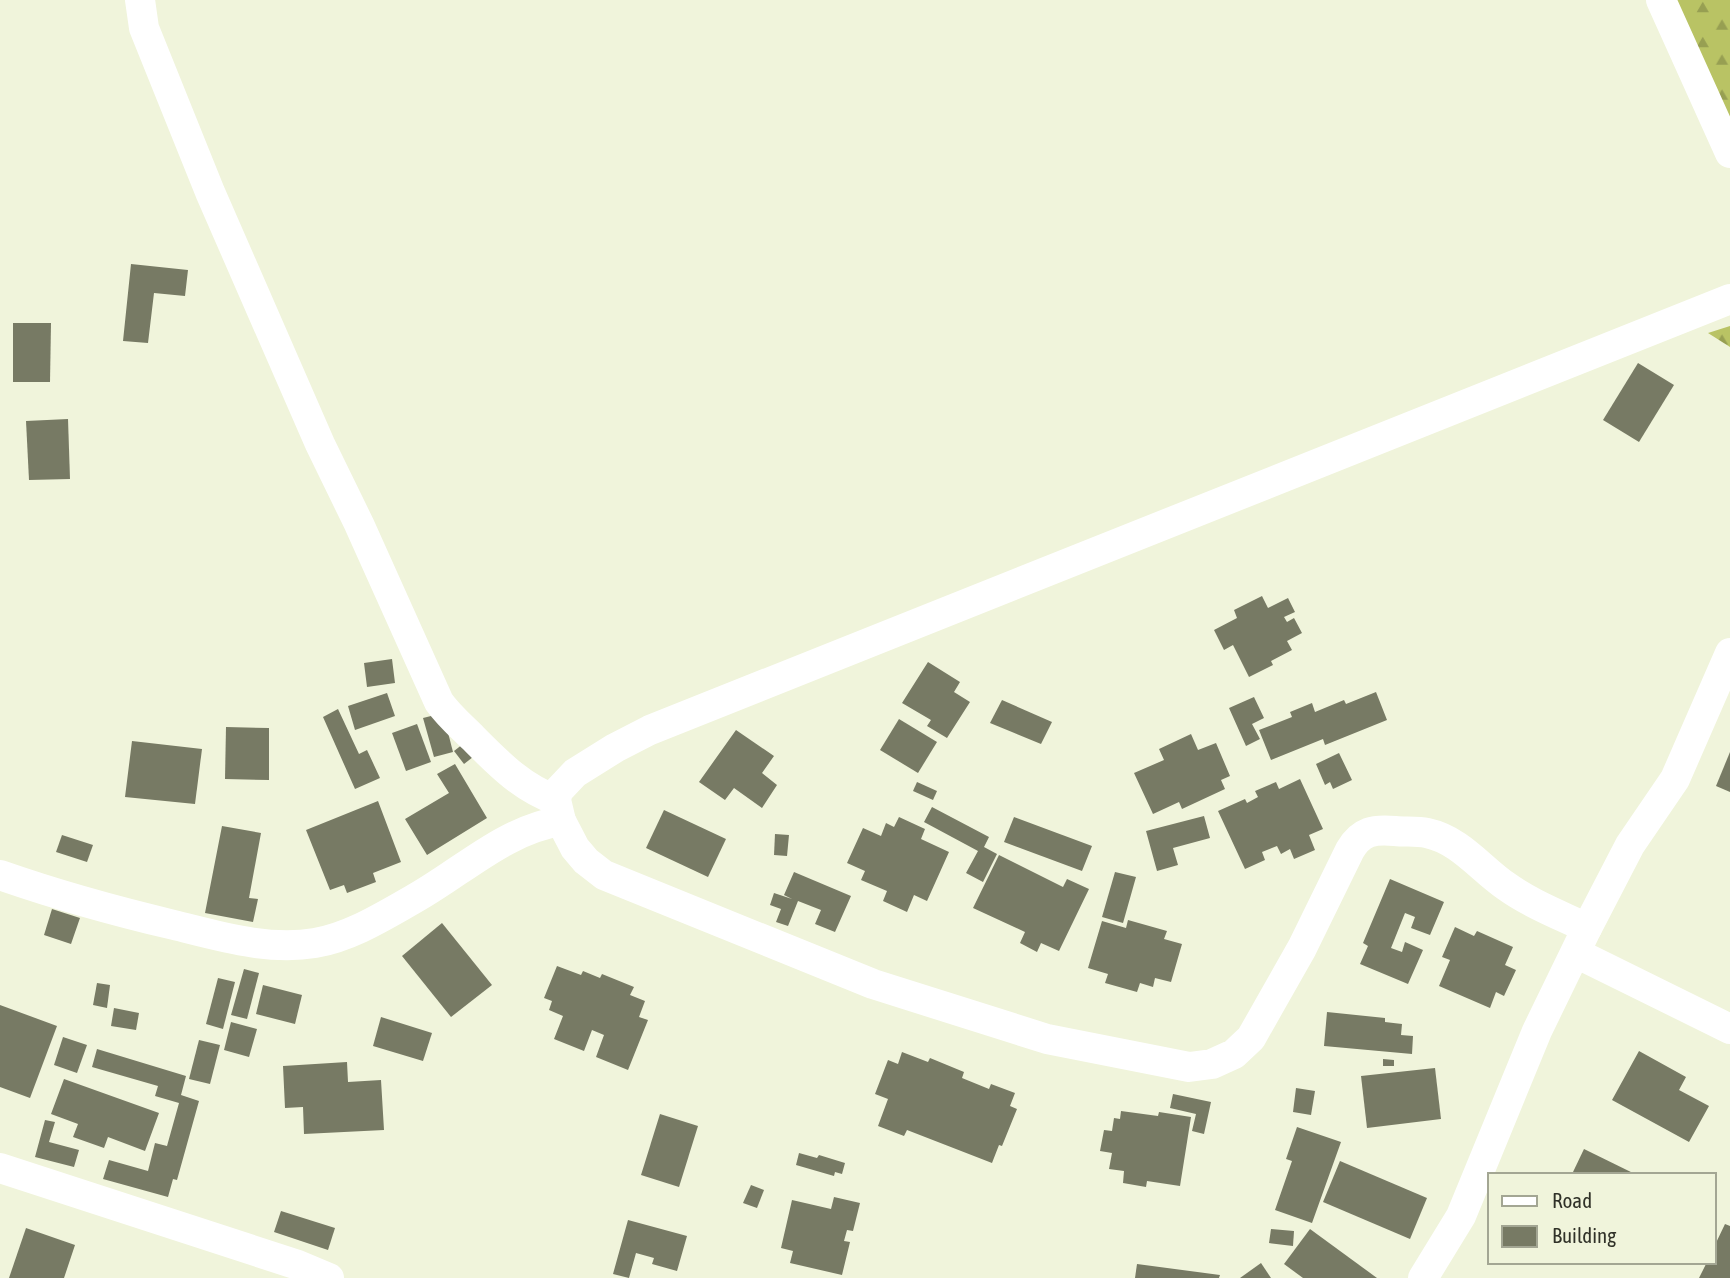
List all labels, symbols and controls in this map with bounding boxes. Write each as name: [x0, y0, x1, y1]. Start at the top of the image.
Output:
legend: [1488, 1173, 1716, 1264]
text: Road: [1552, 1188, 1592, 1212]
text: Building: [1552, 1223, 1616, 1247]

